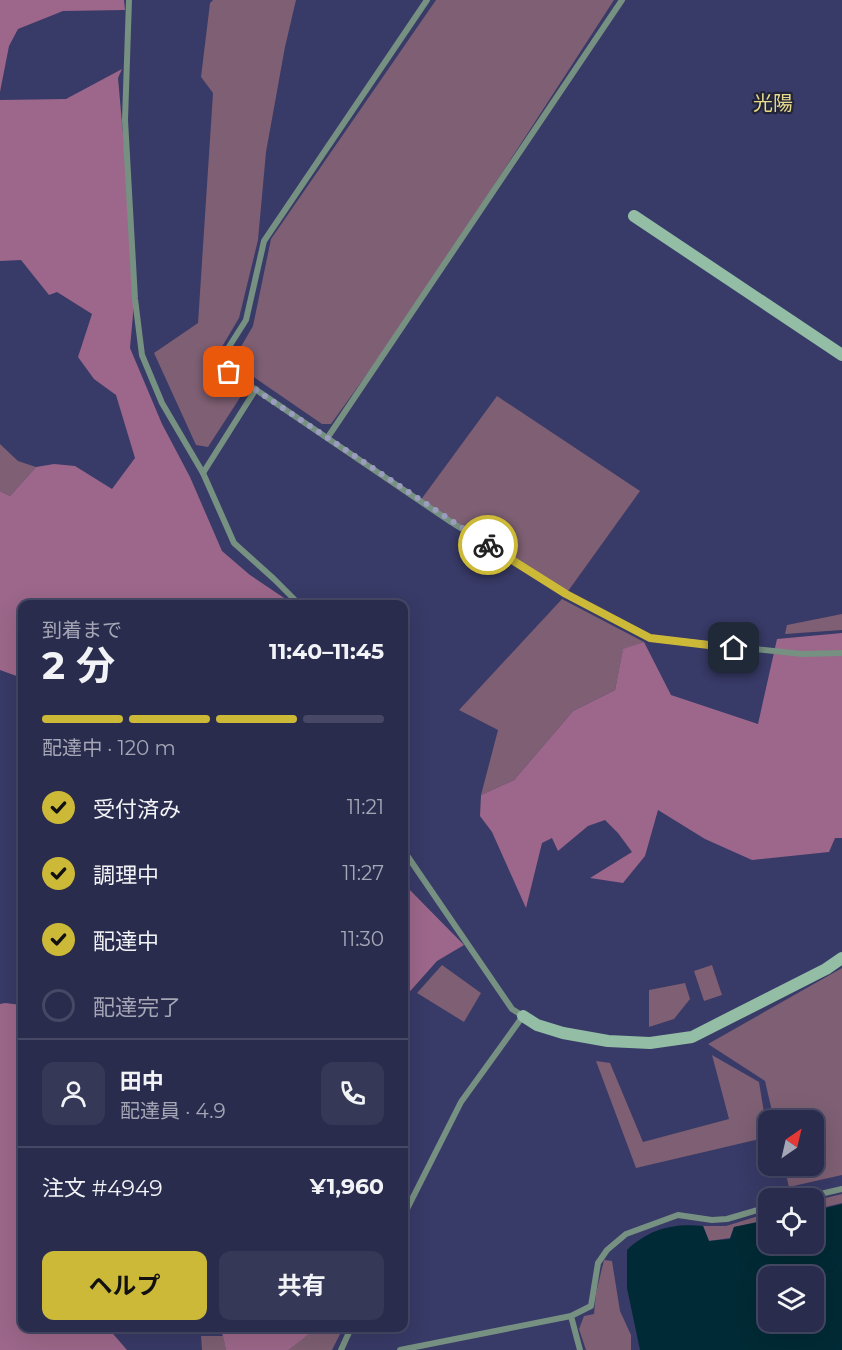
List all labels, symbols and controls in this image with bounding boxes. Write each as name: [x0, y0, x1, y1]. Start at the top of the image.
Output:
district label: 光陽: [753, 91, 793, 115]
pin: [203, 346, 254, 397]
icon: bag: [212, 355, 245, 388]
courier: [458, 515, 518, 575]
icon: bike: [472, 529, 505, 562]
text: 到着まで: [42, 618, 122, 642]
pin: [708, 622, 759, 673]
icon: home: [717, 631, 750, 664]
text: 11:40–11:45: [269, 638, 384, 665]
text: 2 分: [42, 641, 115, 689]
text: 配達中 · 120 m: [42, 736, 176, 760]
icon: check: [42, 791, 75, 824]
text: 11:21: [347, 795, 384, 819]
text: 受付済み: [93, 796, 181, 823]
icon: check: [42, 857, 75, 890]
text: 11:27: [342, 861, 384, 885]
text: 調理中: [93, 862, 159, 889]
icon: check: [42, 923, 75, 956]
text: 11:30: [341, 927, 384, 951]
text: 配達中: [93, 928, 159, 955]
text: 配達完了: [93, 994, 181, 1021]
button: person: [42, 1062, 105, 1125]
button: phone: [321, 1062, 384, 1125]
text: 田中: [120, 1068, 164, 1095]
text: 配達員 · 4.9: [120, 1099, 226, 1123]
north arrow: [758, 1110, 824, 1176]
map controls: [758, 1110, 824, 1332]
text: ¥1,960: [310, 1173, 384, 1200]
text: 注文 #4949: [42, 1175, 163, 1202]
button: locate: [758, 1188, 824, 1254]
button: ヘルプ: [42, 1251, 207, 1320]
button: 共有: [219, 1251, 384, 1320]
button: layers: [758, 1266, 824, 1332]

